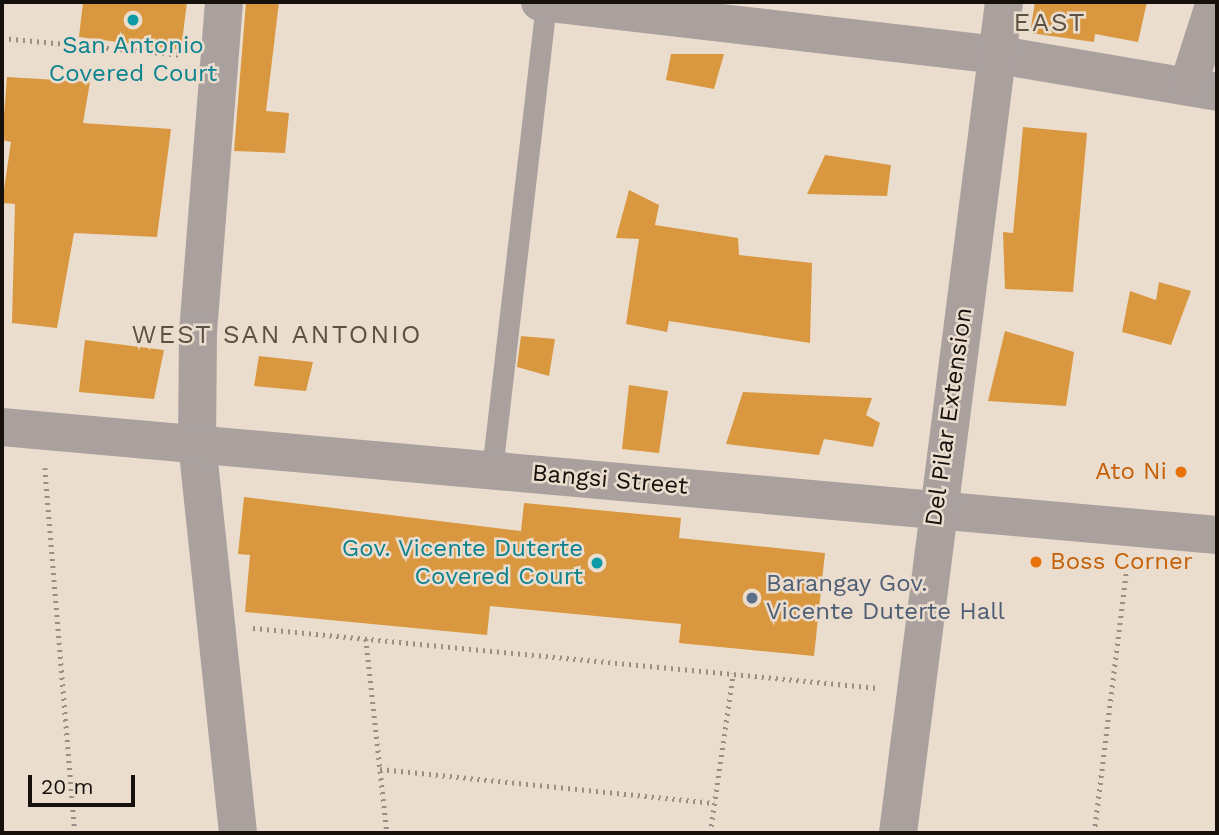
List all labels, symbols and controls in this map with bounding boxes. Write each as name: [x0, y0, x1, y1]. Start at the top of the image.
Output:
district label: EAST: [1014, 7, 1086, 39]
marker: San Antonio Covered Court: [125, 12, 141, 28]
place label: San Antonio Covered Court: [49, 32, 217, 88]
street label: Del Pilar Extension: [919, 305, 979, 529]
district label: WEST SAN ANTONIO: [133, 319, 421, 351]
place label: Ato Ni: [1095, 458, 1167, 486]
street label: Bangsi Street: [531, 459, 689, 501]
marker: Ato Ni: [1173, 464, 1189, 480]
place label: Gov. Vicente Duterte Covered Court: [341, 535, 583, 591]
place label: Boss Corner: [1050, 548, 1193, 576]
marker: Boss Corner: [1028, 554, 1044, 570]
marker: Gov. Vicente Duterte Covered Court: [589, 555, 605, 571]
place label: Barangay Gov. Vicente Duterte Hall: [766, 570, 1005, 626]
marker: Barangay Gov. Vicente Duterte Hall: [744, 590, 760, 606]
scale bar: [32, 762, 138, 806]
text: 20 m: [41, 774, 93, 799]

